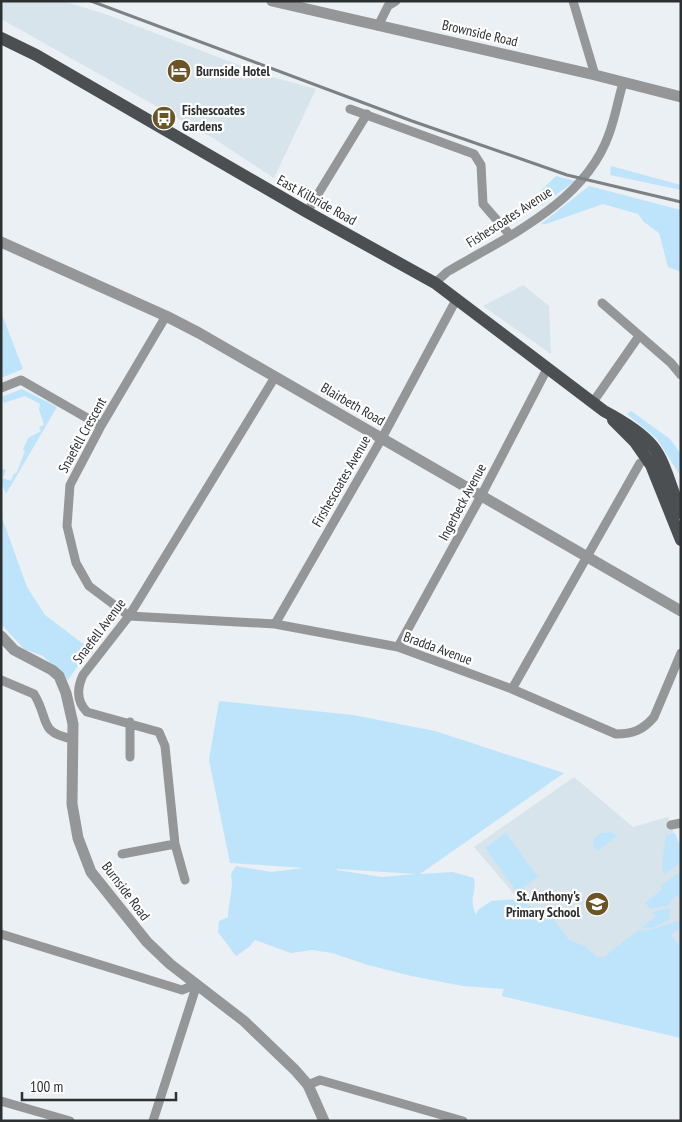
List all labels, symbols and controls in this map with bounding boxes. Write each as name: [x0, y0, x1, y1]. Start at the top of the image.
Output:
street label: Brownside Road: [440, 16, 520, 50]
hotel icon: Burnside Hotel: [166, 58, 192, 84]
place label: Burnside Hotel: [196, 62, 270, 80]
place label: Fishescoates Gardens: [182, 101, 245, 135]
bus stop icon: Fishescoates Gardens: [151, 105, 177, 131]
street label: East Kilbride Road: [274, 171, 360, 229]
street label: Fishescoates Avenue: [463, 182, 556, 251]
street label: Blairbeth Road: [318, 378, 388, 430]
street label: Snaefell Crescent: [54, 394, 110, 476]
street label: Firshescoates Avenue: [308, 432, 375, 530]
street label: Ingerbeck Avenue: [434, 460, 490, 544]
street label: Snaefell Avenue: [69, 595, 130, 667]
street label: Bradda Avenue: [401, 627, 475, 669]
street label: Burnside Road: [98, 858, 154, 924]
place label: St. Anthony's Primary School: [506, 887, 581, 921]
school or university icon: St. Anthony's Primary School: [584, 891, 610, 917]
scale bar: [22, 1070, 176, 1102]
text: 100 m: [30, 1077, 63, 1096]

